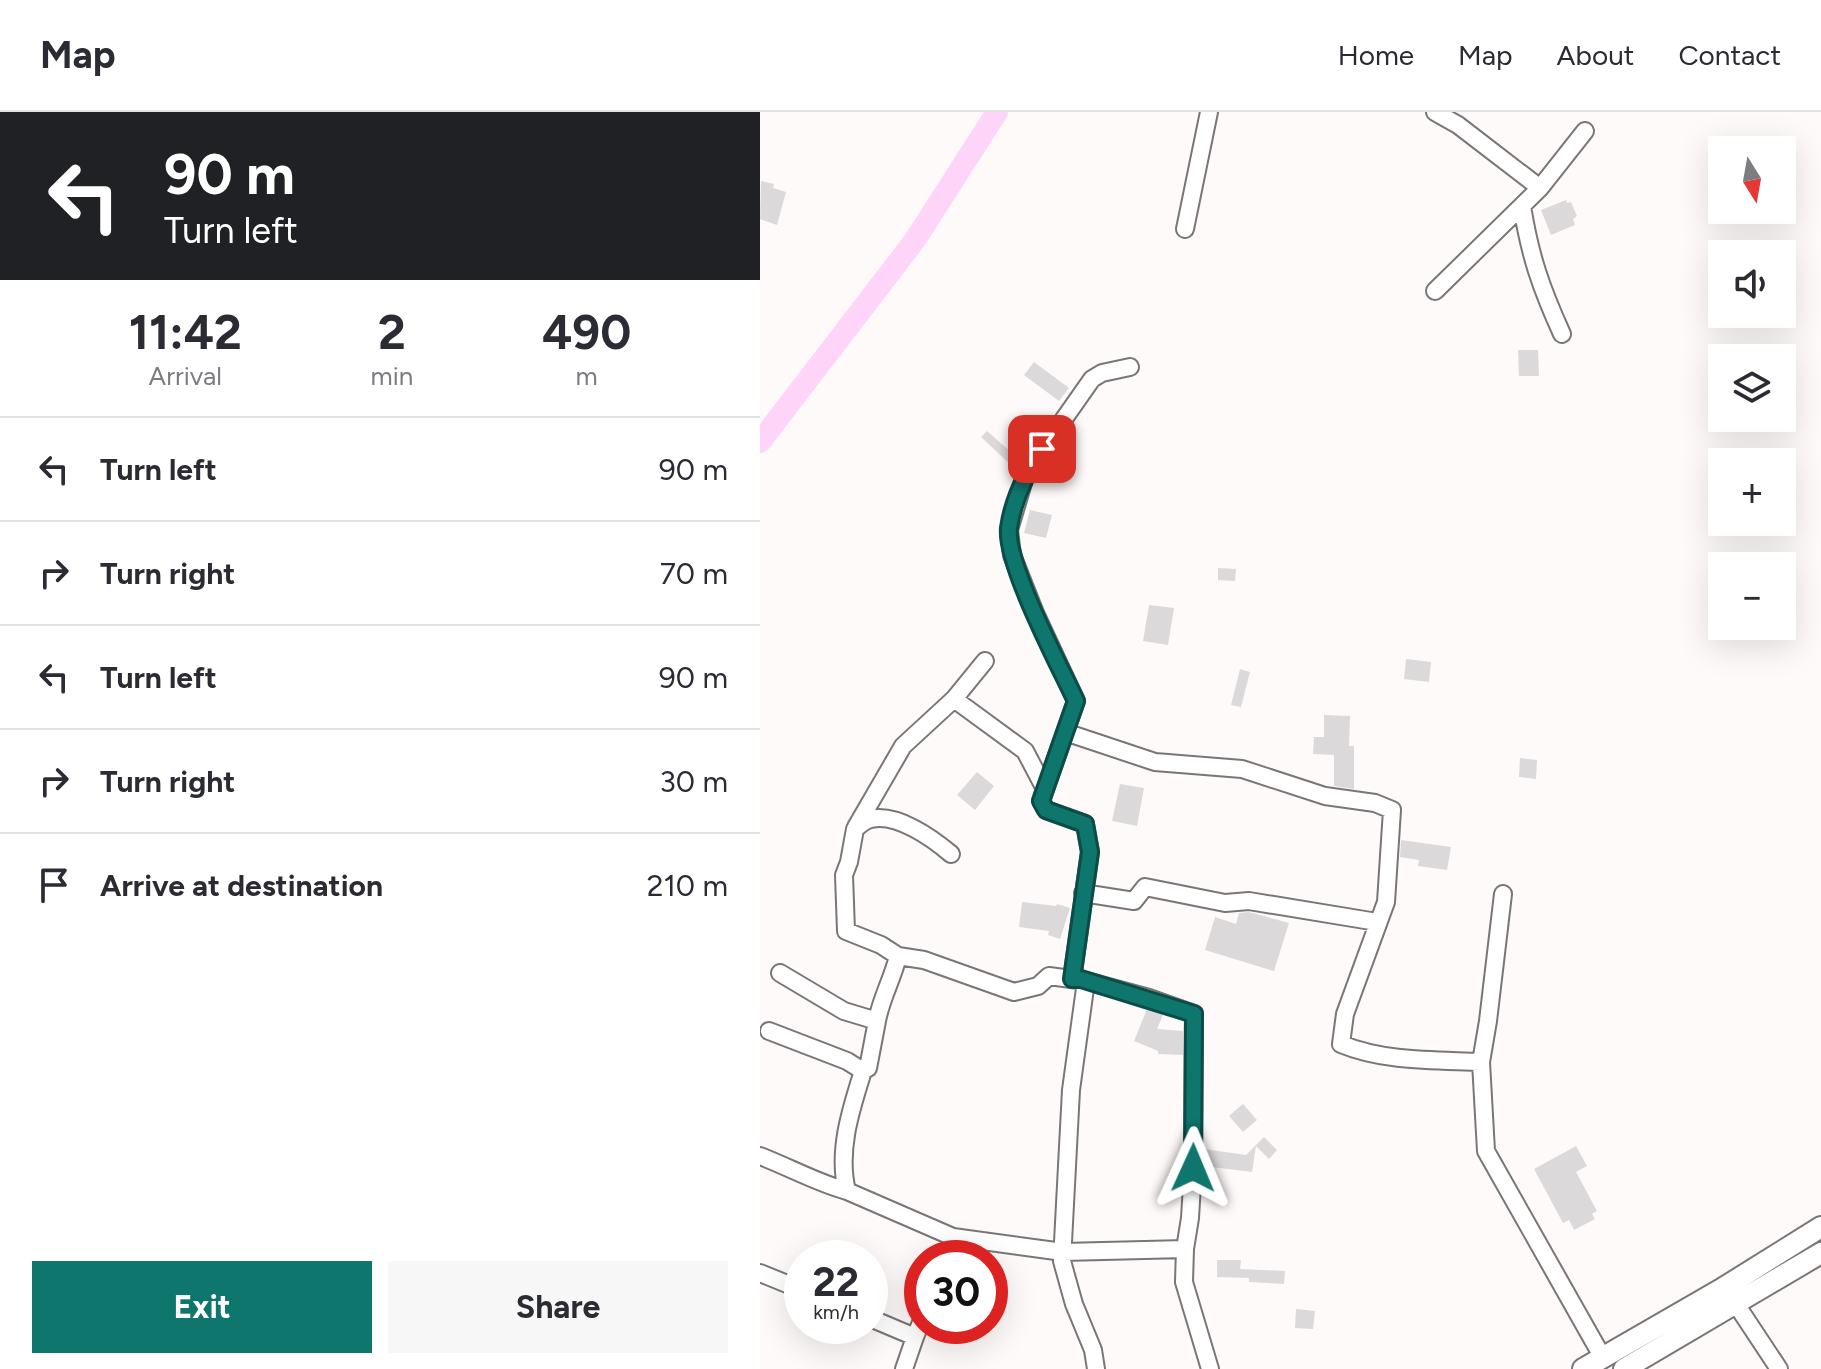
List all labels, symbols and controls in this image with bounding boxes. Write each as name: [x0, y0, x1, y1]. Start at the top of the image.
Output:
text: Map: [40, 32, 116, 78]
text: Home: [1338, 38, 1414, 72]
text: Map: [1458, 38, 1513, 72]
text: About: [1557, 38, 1634, 72]
text: Contact: [1678, 38, 1781, 72]
north arrow: [1708, 136, 1796, 224]
map controls: [1708, 136, 1796, 640]
text: 90 m: [164, 141, 295, 208]
icon: left: [32, 144, 136, 248]
text: Turn left: [164, 209, 298, 252]
button: sound: [1708, 240, 1796, 328]
text: 11:42: [129, 303, 242, 361]
text: 2: [378, 303, 406, 361]
text: 490: [542, 303, 631, 361]
button: layers: [1708, 344, 1796, 432]
text: Arrival: [149, 360, 222, 392]
text: min: [371, 360, 413, 392]
text: m: [576, 360, 598, 392]
pin: [1008, 415, 1076, 483]
icon: arrive: [1020, 427, 1064, 471]
icon: left: [32, 447, 76, 491]
button: +: [1708, 448, 1796, 536]
text: Turn left: [100, 451, 217, 488]
text: 90 m: [659, 451, 728, 488]
icon: right: [32, 551, 76, 595]
button: −: [1708, 552, 1796, 640]
text: Turn right: [100, 555, 235, 592]
text: 70 m: [660, 555, 728, 592]
icon: left: [32, 655, 76, 699]
text: Turn left: [100, 659, 217, 696]
text: 90 m: [659, 659, 728, 696]
icon: right: [32, 759, 76, 803]
text: Turn right: [100, 763, 235, 800]
text: 30 m: [660, 763, 728, 800]
icon: arrive: [32, 863, 76, 907]
text: Arrive at destination: [100, 867, 383, 904]
text: 210 m: [647, 867, 728, 904]
position arrow: [1151, 1126, 1235, 1210]
speed limit sign: 30: [904, 1240, 1008, 1344]
text: 22: [813, 1258, 859, 1306]
button: Exit: [32, 1261, 372, 1353]
button: Share: [388, 1261, 728, 1353]
text: km/h: [813, 1300, 859, 1324]

